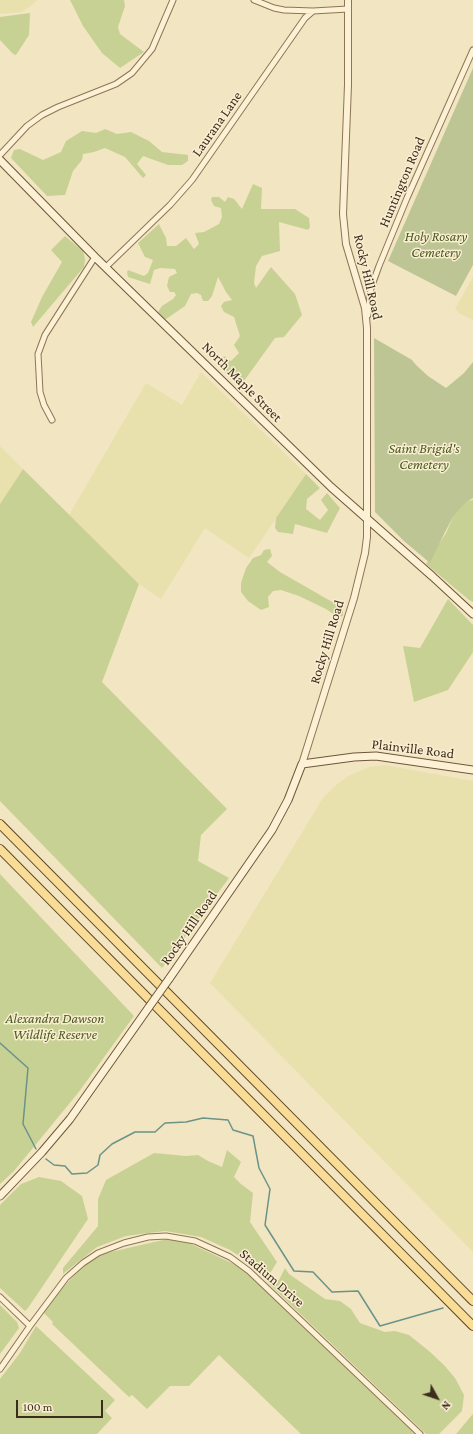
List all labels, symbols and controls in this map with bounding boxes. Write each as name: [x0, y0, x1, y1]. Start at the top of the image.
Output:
street label: Laurana Lane: [188, 88, 246, 160]
street label: Huntington Road: [375, 134, 429, 230]
park label: Holy Rosary Cemetery: [405, 229, 467, 262]
street label: Rocky Hill Road: [350, 233, 386, 321]
street label: North Maple Street: [198, 338, 286, 426]
park label: Saint Brigid's Cemetery: [388, 441, 460, 474]
street label: Rocky Hill Road: [306, 598, 348, 686]
street label: Plainville Road: [371, 736, 455, 762]
street label: Rocky Hill Road: [157, 888, 221, 968]
park label: Alexandra Dawson Wildlife Reserve: [6, 1011, 104, 1044]
street label: Stadium Drive: [236, 1245, 308, 1311]
north arrow: [417, 1378, 457, 1418]
scale bar: [18, 1392, 105, 1418]
text: N: [439, 1399, 453, 1412]
text: 100 m: [23, 1400, 52, 1414]

